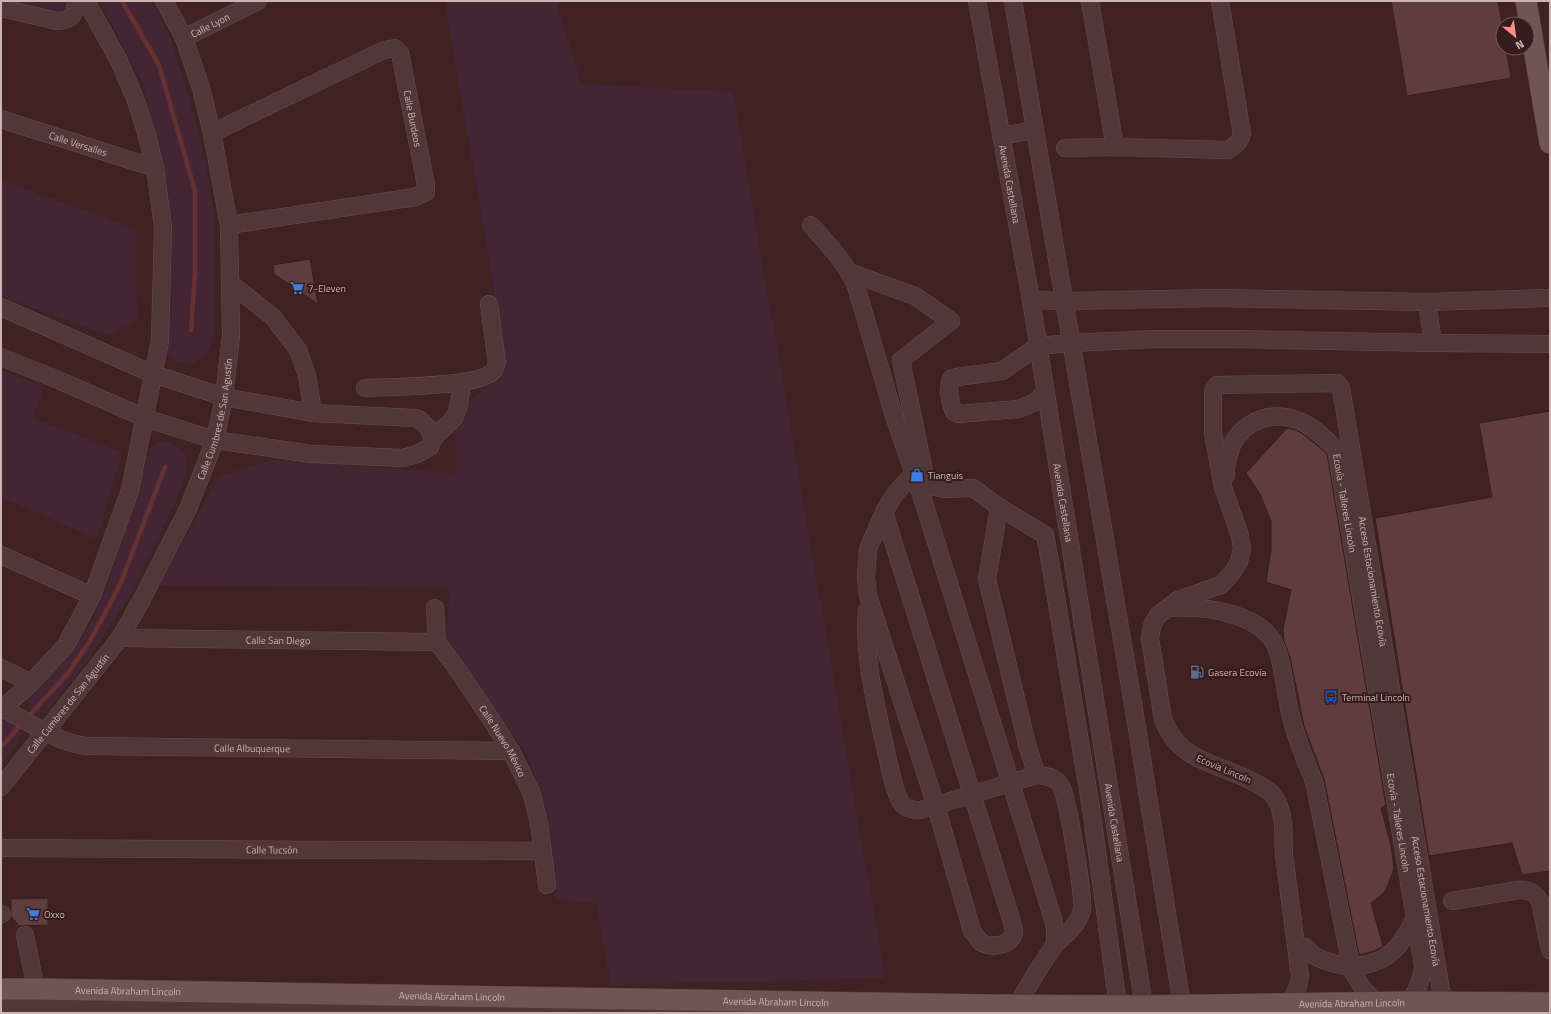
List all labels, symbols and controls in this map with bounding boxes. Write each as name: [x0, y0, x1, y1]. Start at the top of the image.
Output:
street label: Calle Lyon: [188, 9, 232, 41]
north arrow: [1495, 16, 1535, 56]
text: N: [1513, 36, 1527, 54]
street label: Calle Burdeos: [400, 89, 426, 148]
street label: Calle Versalles: [47, 127, 110, 160]
street label: Avenida Castellana: [996, 144, 1024, 224]
supermarket icon: 7-Eleven: [289, 280, 305, 296]
place label: 7-Eleven: [308, 281, 346, 296]
street label: Calle Cumbres de San Agustín: [193, 358, 236, 482]
street label: Ecovía - Talleres Lincoln: [1329, 453, 1361, 554]
street label: Avenida Castellana: [1050, 462, 1077, 543]
shop icon: Tianguis: [909, 467, 925, 483]
place label: Tianguis: [928, 468, 963, 483]
street label: Acceso Estacionamiento Ecovía: [1355, 515, 1391, 648]
street label: Calle San Diego: [246, 632, 310, 648]
street label: Calle Cumbres de San Agustín: [23, 650, 113, 757]
fuel station icon: Gasera Ecovía: [1189, 664, 1205, 680]
place label: Gasera Ecovía: [1208, 665, 1266, 680]
bus stop icon: Terminal Lincoln: [1323, 689, 1339, 705]
place label: Terminal Lincoln: [1342, 690, 1410, 705]
street label: Calle Nuevo México: [476, 702, 530, 779]
street label: Calle Albuquerque: [214, 740, 290, 756]
street label: Ecovía Lincoln: [1194, 751, 1254, 787]
street label: Ecovía - Talleres Lincoln: [1383, 772, 1415, 873]
street label: Avenida Castellana: [1101, 782, 1128, 863]
street label: Acceso Estacionamiento Ecovía: [1408, 835, 1444, 967]
street label: Calle Tucsón: [246, 842, 298, 857]
supermarket icon: Oxxo: [25, 906, 41, 922]
place label: Oxxo: [44, 907, 65, 922]
street label: Avenida Abraham Lincoln: [75, 982, 181, 999]
street label: Avenida Abraham Lincoln: [399, 988, 505, 1004]
street label: Avenida Abraham Lincoln: [723, 993, 829, 1010]
street label: Avenida Abraham Lincoln: [1299, 995, 1405, 1011]

